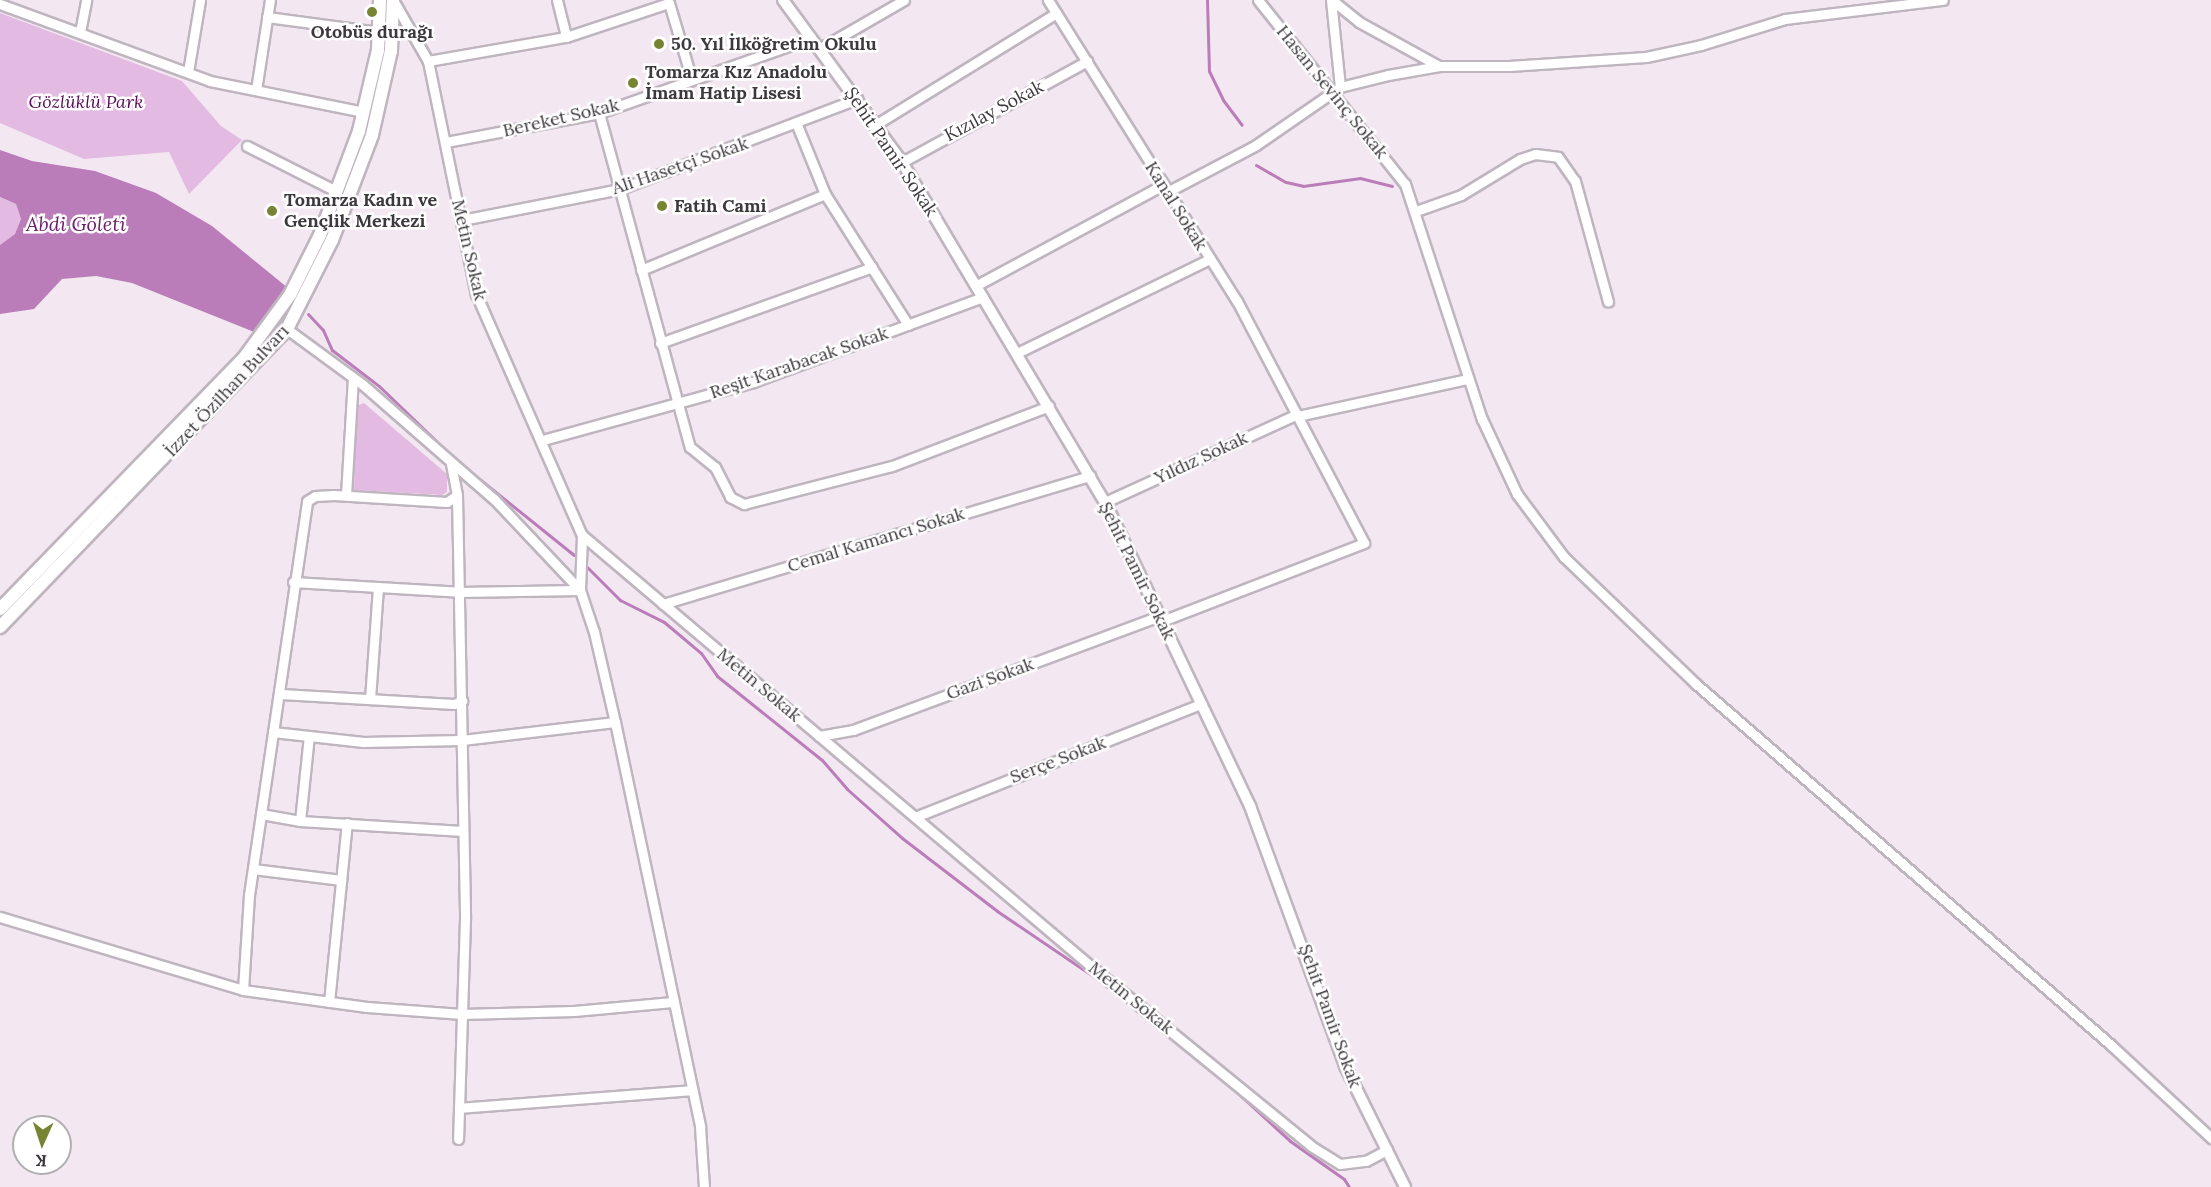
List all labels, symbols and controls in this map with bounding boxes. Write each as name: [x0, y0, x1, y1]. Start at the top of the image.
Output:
marker: Otobüs durağı: [365, 5, 379, 19]
place label: Otobüs durağı: [311, 21, 433, 43]
street label: Hasan Sevinç Sokak: [1272, 21, 1392, 163]
place label: 50. Yıl İlköğretim Okulu: [671, 33, 877, 55]
marker: 50. Yıl İlköğretim Okulu: [652, 37, 666, 51]
place label: Tomarza Kız Anadolu İmam Hatip Lisesi: [645, 62, 827, 104]
marker: Tomarza Kız Anadolu İmam Hatip Lisesi: [626, 76, 640, 90]
street label: Kızılay Sokak: [941, 76, 1047, 146]
street label: Şehit Pamir Sokak: [840, 83, 942, 221]
park label: Gözlüklü Park: [29, 91, 143, 113]
street label: Bereket Sokak: [501, 94, 621, 142]
street label: Ali Hasetçi Sokak: [609, 133, 751, 199]
street label: Kanal Sokak: [1140, 158, 1212, 254]
place label: Tomarza Kadın ve Gençlik Merkezi: [284, 190, 437, 232]
place label: Fatih Cami: [674, 195, 766, 217]
street label: Metin Sokak: [447, 197, 491, 303]
marker: Fatih Cami: [655, 199, 669, 213]
marker: Tomarza Kadın ve Gençlik Merkezi: [265, 204, 279, 218]
water label: Abdi Göleti: [26, 211, 126, 235]
street label: İzzet Özilhan Bulvarı: [160, 321, 294, 461]
street label: Reşit Karabacak Sokak: [707, 322, 891, 404]
street label: Yıldız Sokak: [1151, 427, 1251, 489]
street label: Şehit Pamir Sokak: [1094, 498, 1180, 644]
street label: Cemal Kamancı Sokak: [785, 503, 967, 577]
street label: Metin Sokak: [713, 644, 805, 726]
street label: Gazi Sokak: [943, 653, 1037, 705]
street label: Serçe Sokak: [1007, 732, 1109, 788]
street label: Şehit Pamir Sokak: [1294, 941, 1366, 1091]
street label: Metin Sokak: [1084, 957, 1178, 1039]
north arrow: [12, 1115, 72, 1175]
text: K: [35, 1151, 47, 1171]

